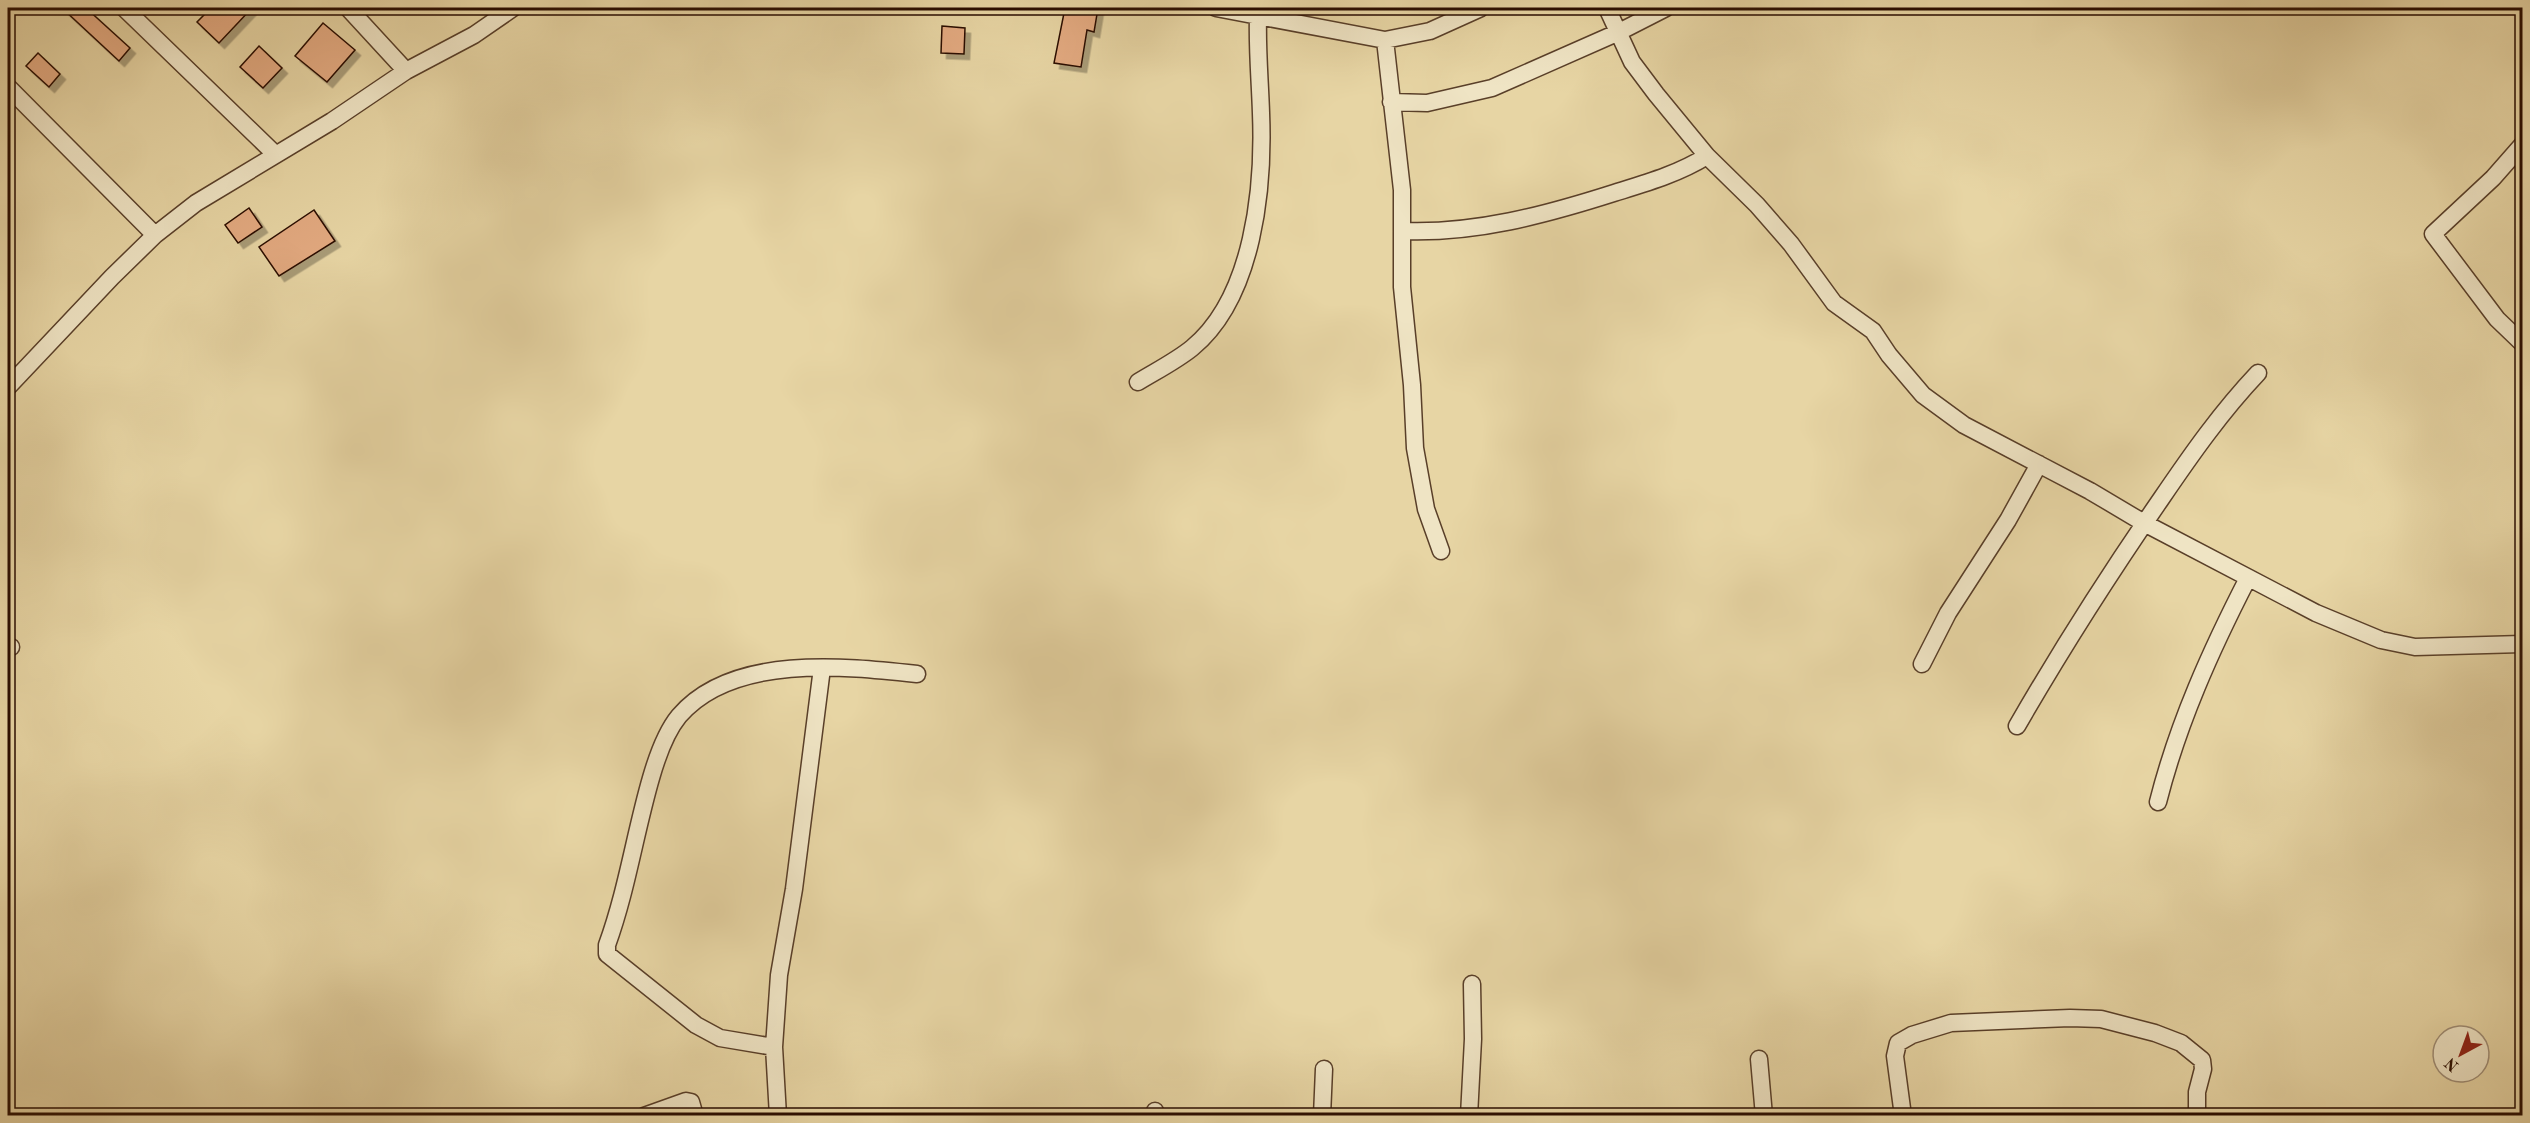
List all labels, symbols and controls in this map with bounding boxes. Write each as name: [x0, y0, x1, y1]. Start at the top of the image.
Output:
north arrow: [2431, 1024, 2491, 1084]
text: N: [2442, 1053, 2462, 1074]

